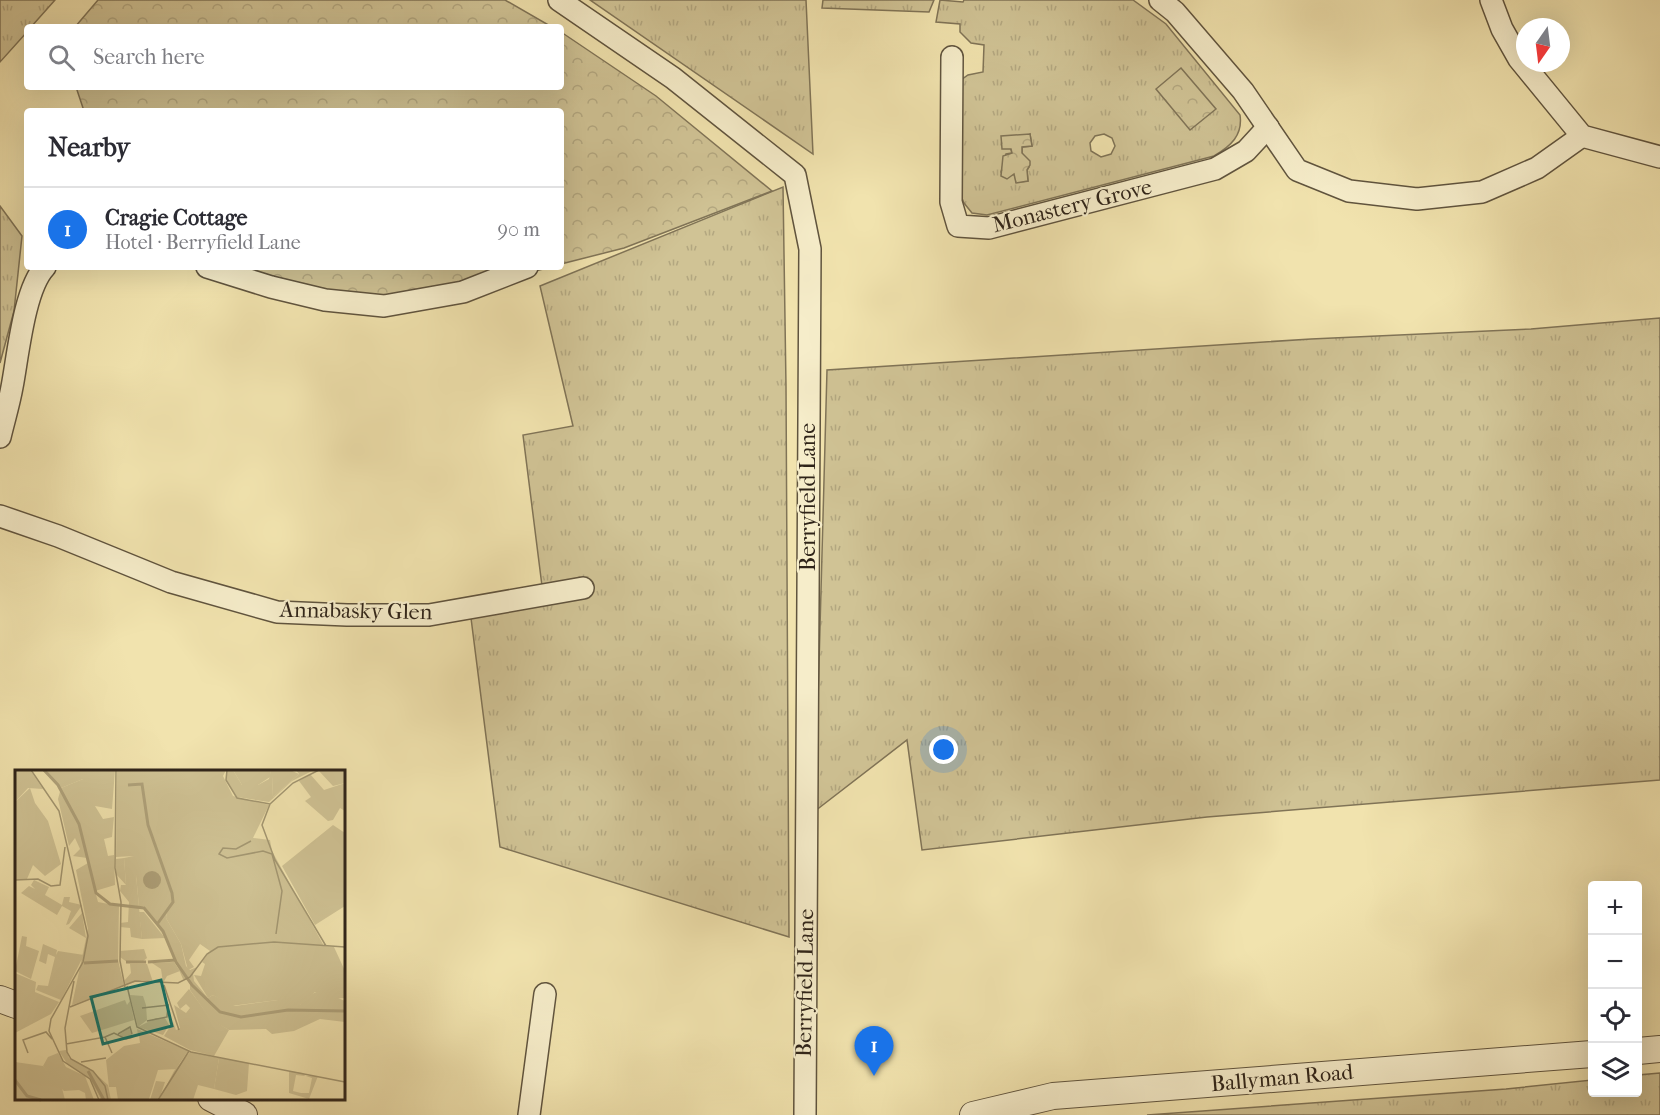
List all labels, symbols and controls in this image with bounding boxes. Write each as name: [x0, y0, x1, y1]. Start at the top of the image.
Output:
north arrow: [1516, 18, 1570, 72]
search box: [24, 24, 564, 90]
icon: search: [45, 41, 78, 74]
text: Search here: [93, 44, 205, 70]
text: Nearby: [48, 132, 130, 163]
street label: Monastery Grove: [990, 174, 1155, 238]
text: Cragie Cottage: [105, 205, 247, 231]
text: 1: [64, 218, 71, 241]
text: 90 m: [498, 218, 540, 241]
text: Hotel · Berryfield Lane: [105, 231, 301, 254]
street label: Berryfield Lane: [795, 423, 821, 571]
street label: Annabasky Glen: [278, 597, 433, 625]
your location: [929, 735, 958, 764]
inset map: [15, 770, 345, 1100]
map controls: [1588, 881, 1642, 1097]
button: +: [1588, 881, 1642, 935]
street label: Berryfield Lane: [791, 908, 819, 1057]
button: −: [1588, 935, 1642, 989]
button: locate: [1588, 989, 1642, 1043]
pin: 1: [854, 1026, 894, 1076]
button: layers: [1588, 1043, 1642, 1097]
street label: Ballyman Road: [1210, 1059, 1355, 1097]

